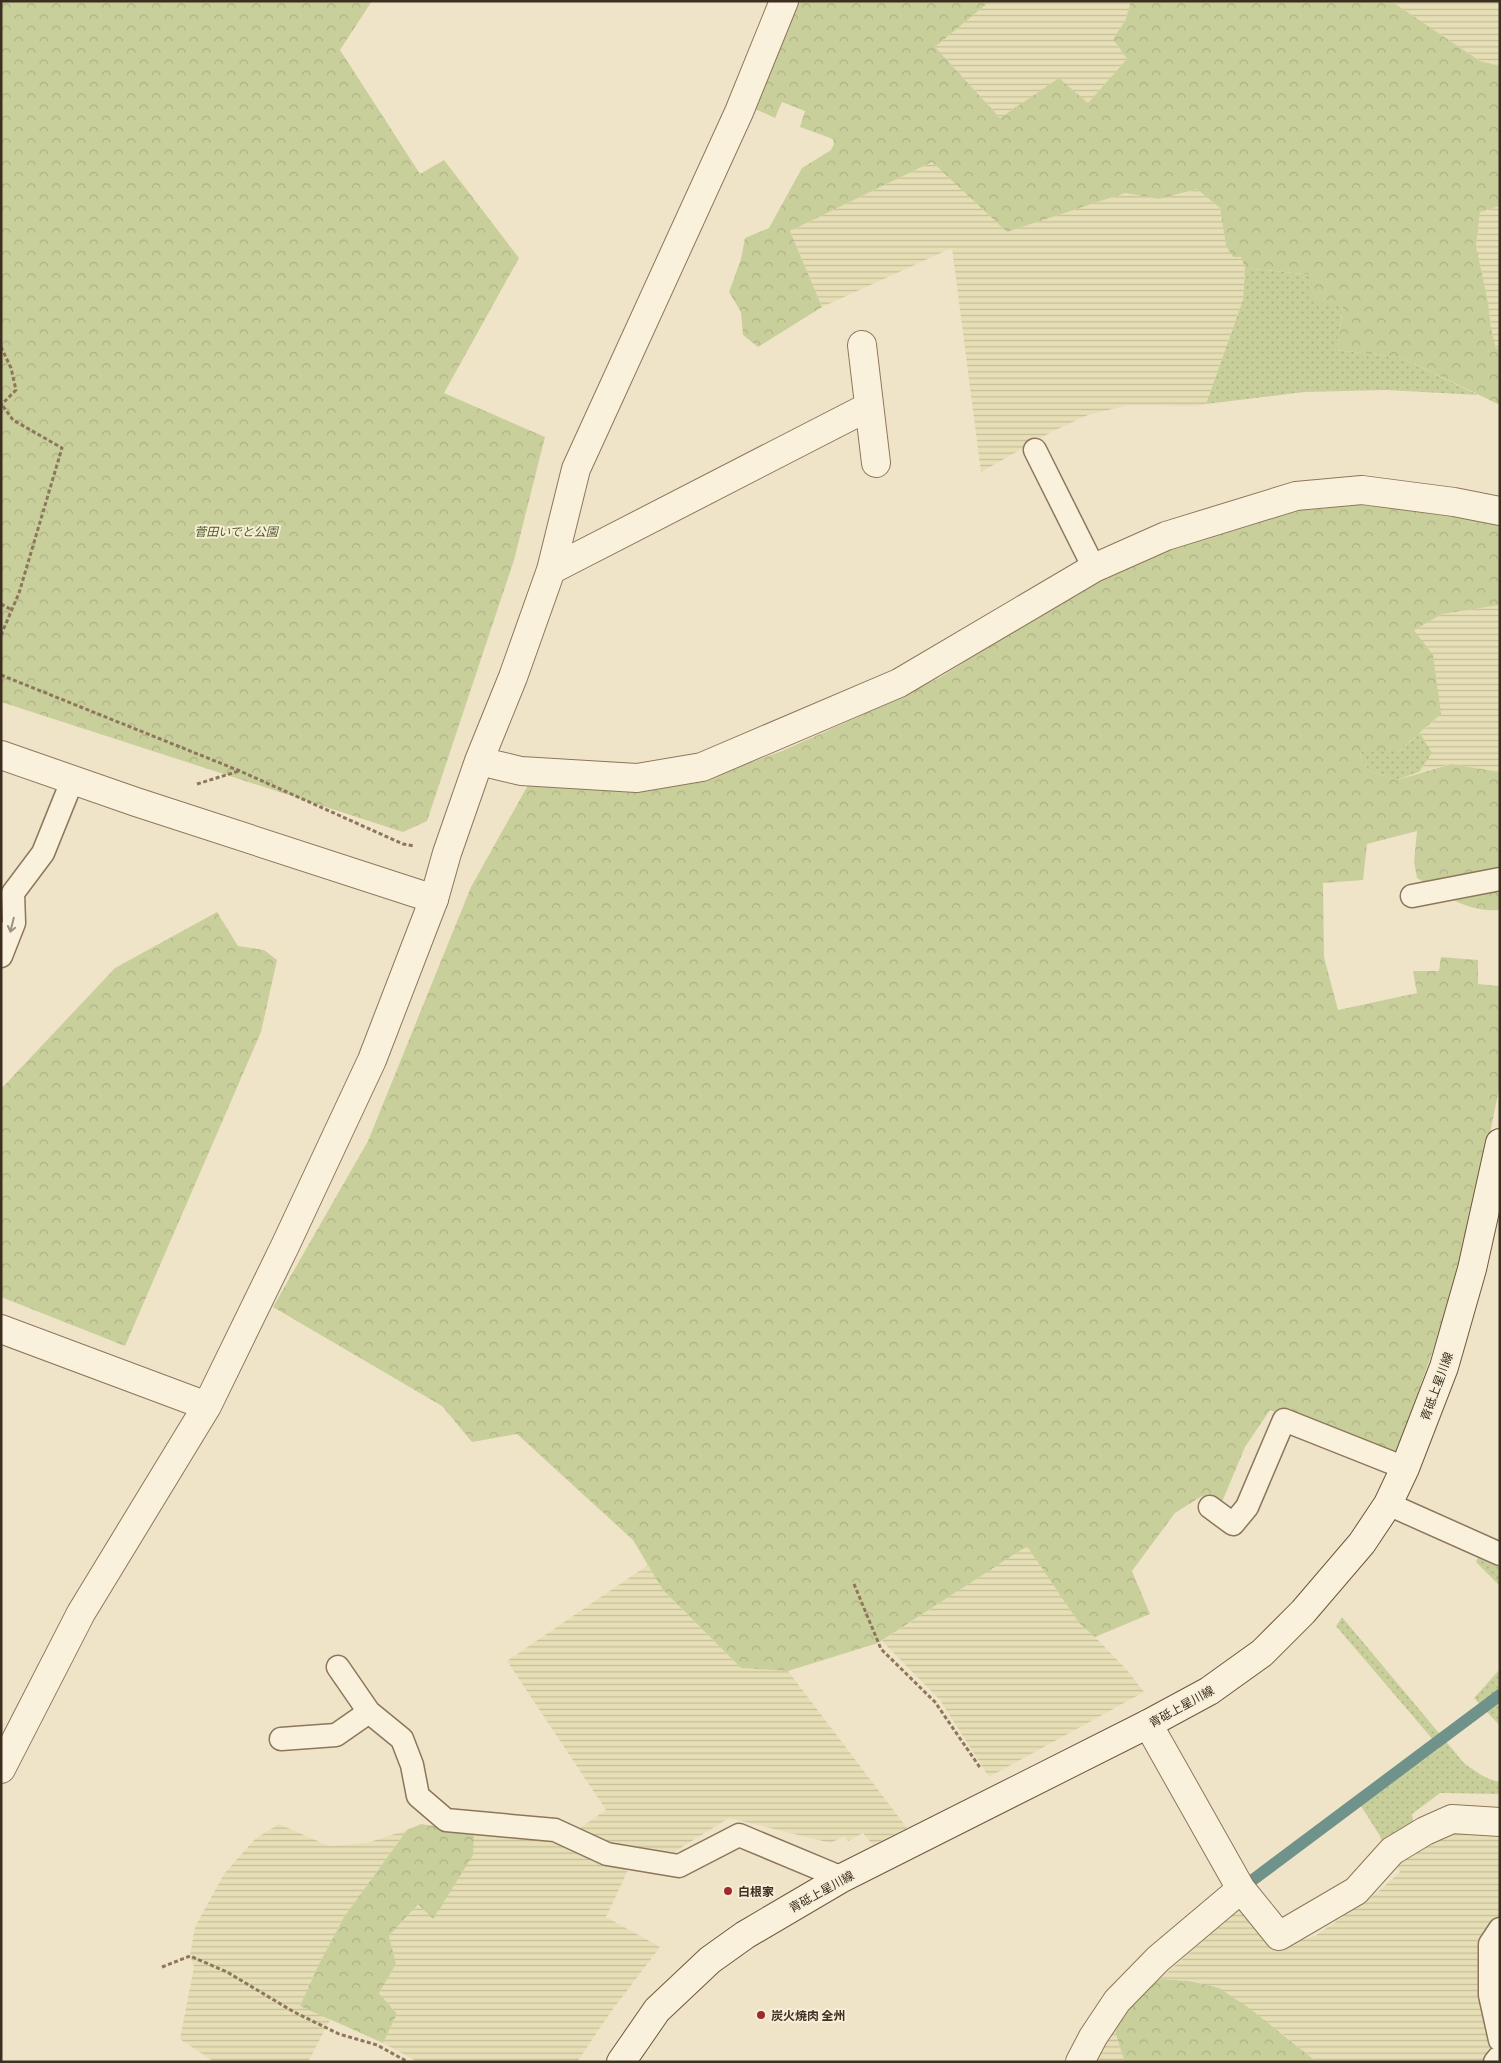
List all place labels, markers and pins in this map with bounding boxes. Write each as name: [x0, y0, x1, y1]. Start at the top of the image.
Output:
place label: 白根家: [738, 1882, 774, 1900]
marker: 白根家: [722, 1885, 734, 1897]
place label: 炭火焼肉 全州: [771, 2006, 845, 2024]
marker: 炭火焼肉 全州: [755, 2009, 767, 2021]

